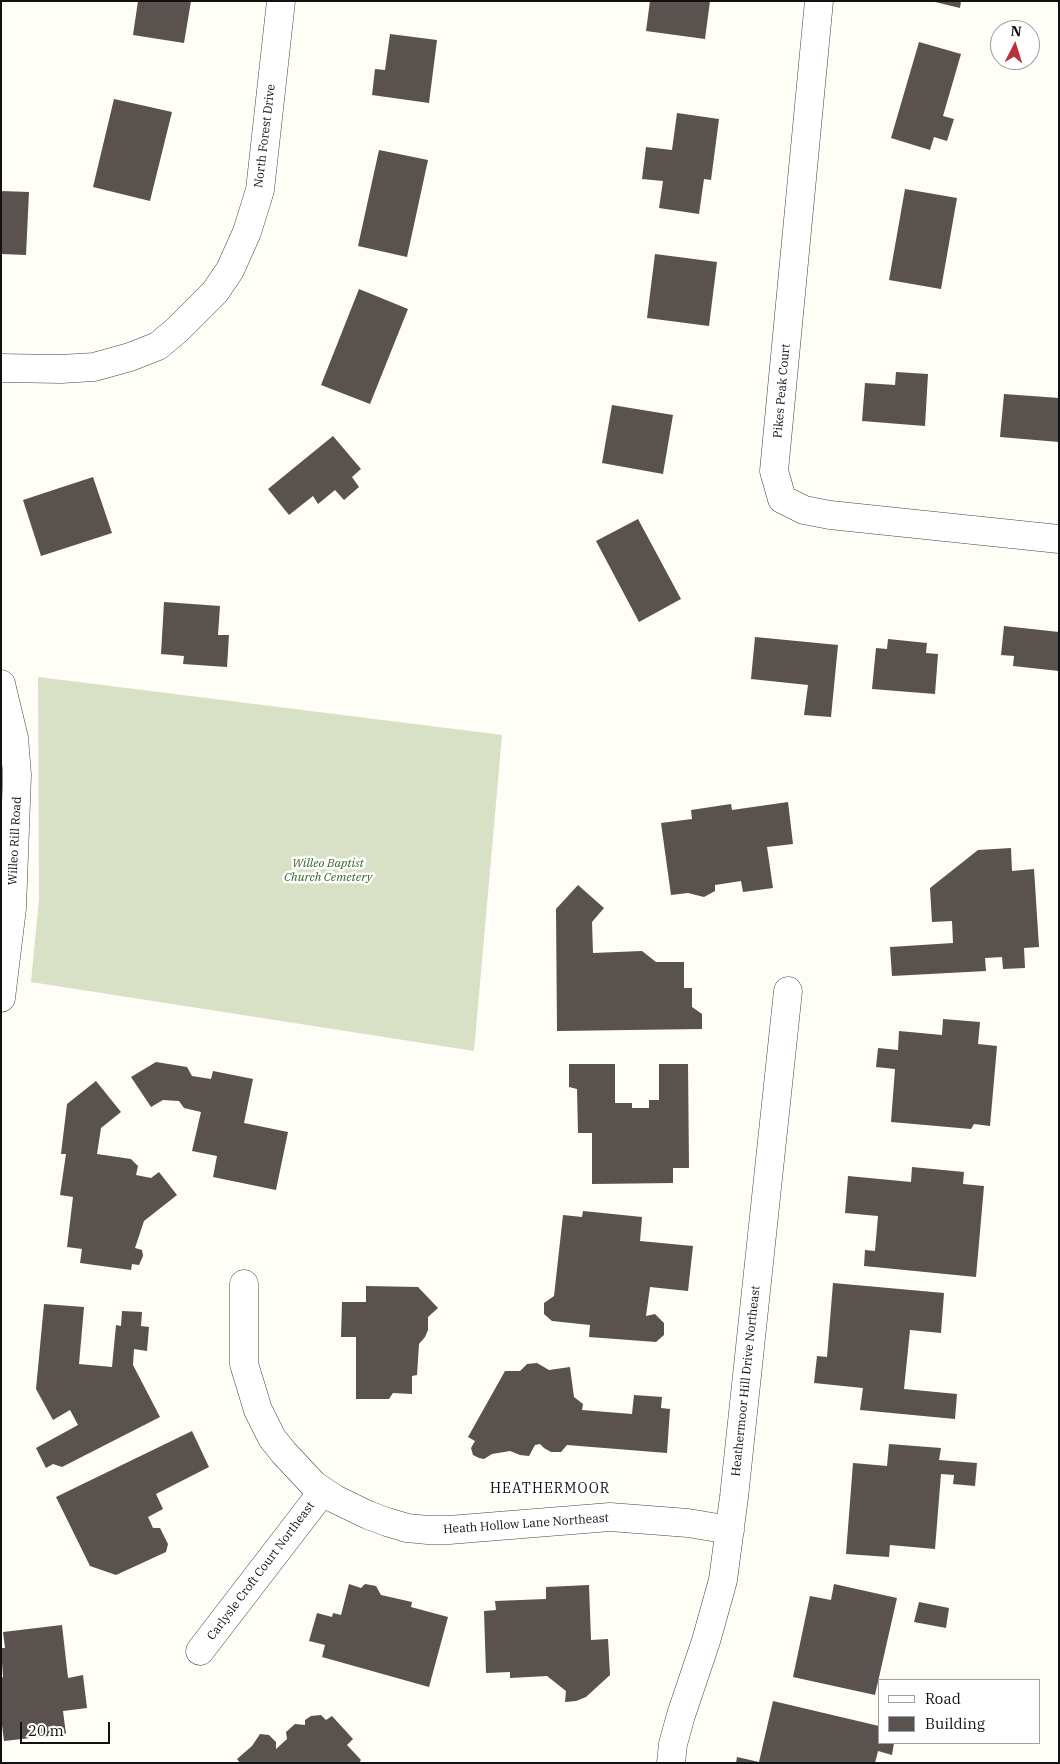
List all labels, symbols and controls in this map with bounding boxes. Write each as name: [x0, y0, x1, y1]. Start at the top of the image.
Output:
north arrow: [990, 20, 1040, 70]
text: N: [1010, 22, 1023, 41]
street label: North Forest Drive: [251, 83, 279, 189]
street label: Pikes Peak Court: [771, 343, 793, 439]
street label: Willeo Rill Road: [5, 796, 25, 886]
park label: Willeo Baptist Church Cemetery: [284, 857, 372, 885]
street label: Heathermoor Hill Drive Northeast: [729, 1285, 763, 1477]
district label: HEATHERMOOR: [489, 1481, 611, 1497]
street label: Carlysle Croft Court Northeast: [204, 1499, 318, 1643]
street label: Heath Hollow Lane Northeast: [443, 1511, 609, 1537]
legend: [878, 1679, 1040, 1744]
text: Road: [925, 1689, 961, 1708]
scale bar: [22, 1712, 112, 1744]
text: Building: [925, 1714, 985, 1733]
text: 20 m: [28, 1721, 64, 1740]

